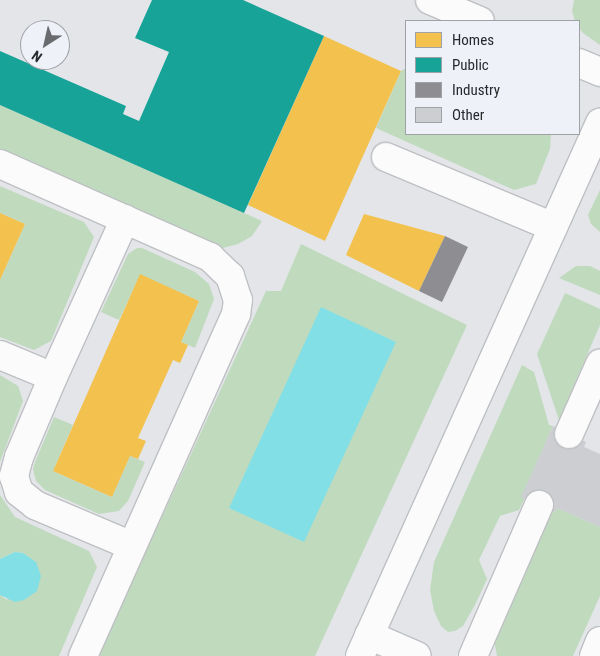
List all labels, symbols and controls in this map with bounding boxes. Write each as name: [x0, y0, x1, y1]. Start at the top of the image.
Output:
north arrow: [20, 20, 70, 70]
legend: [405, 20, 580, 135]
text: Homes: [452, 31, 494, 49]
text: N: [29, 47, 45, 65]
text: Public: [452, 56, 489, 74]
text: Industry: [452, 81, 500, 99]
text: Other: [452, 106, 484, 124]

